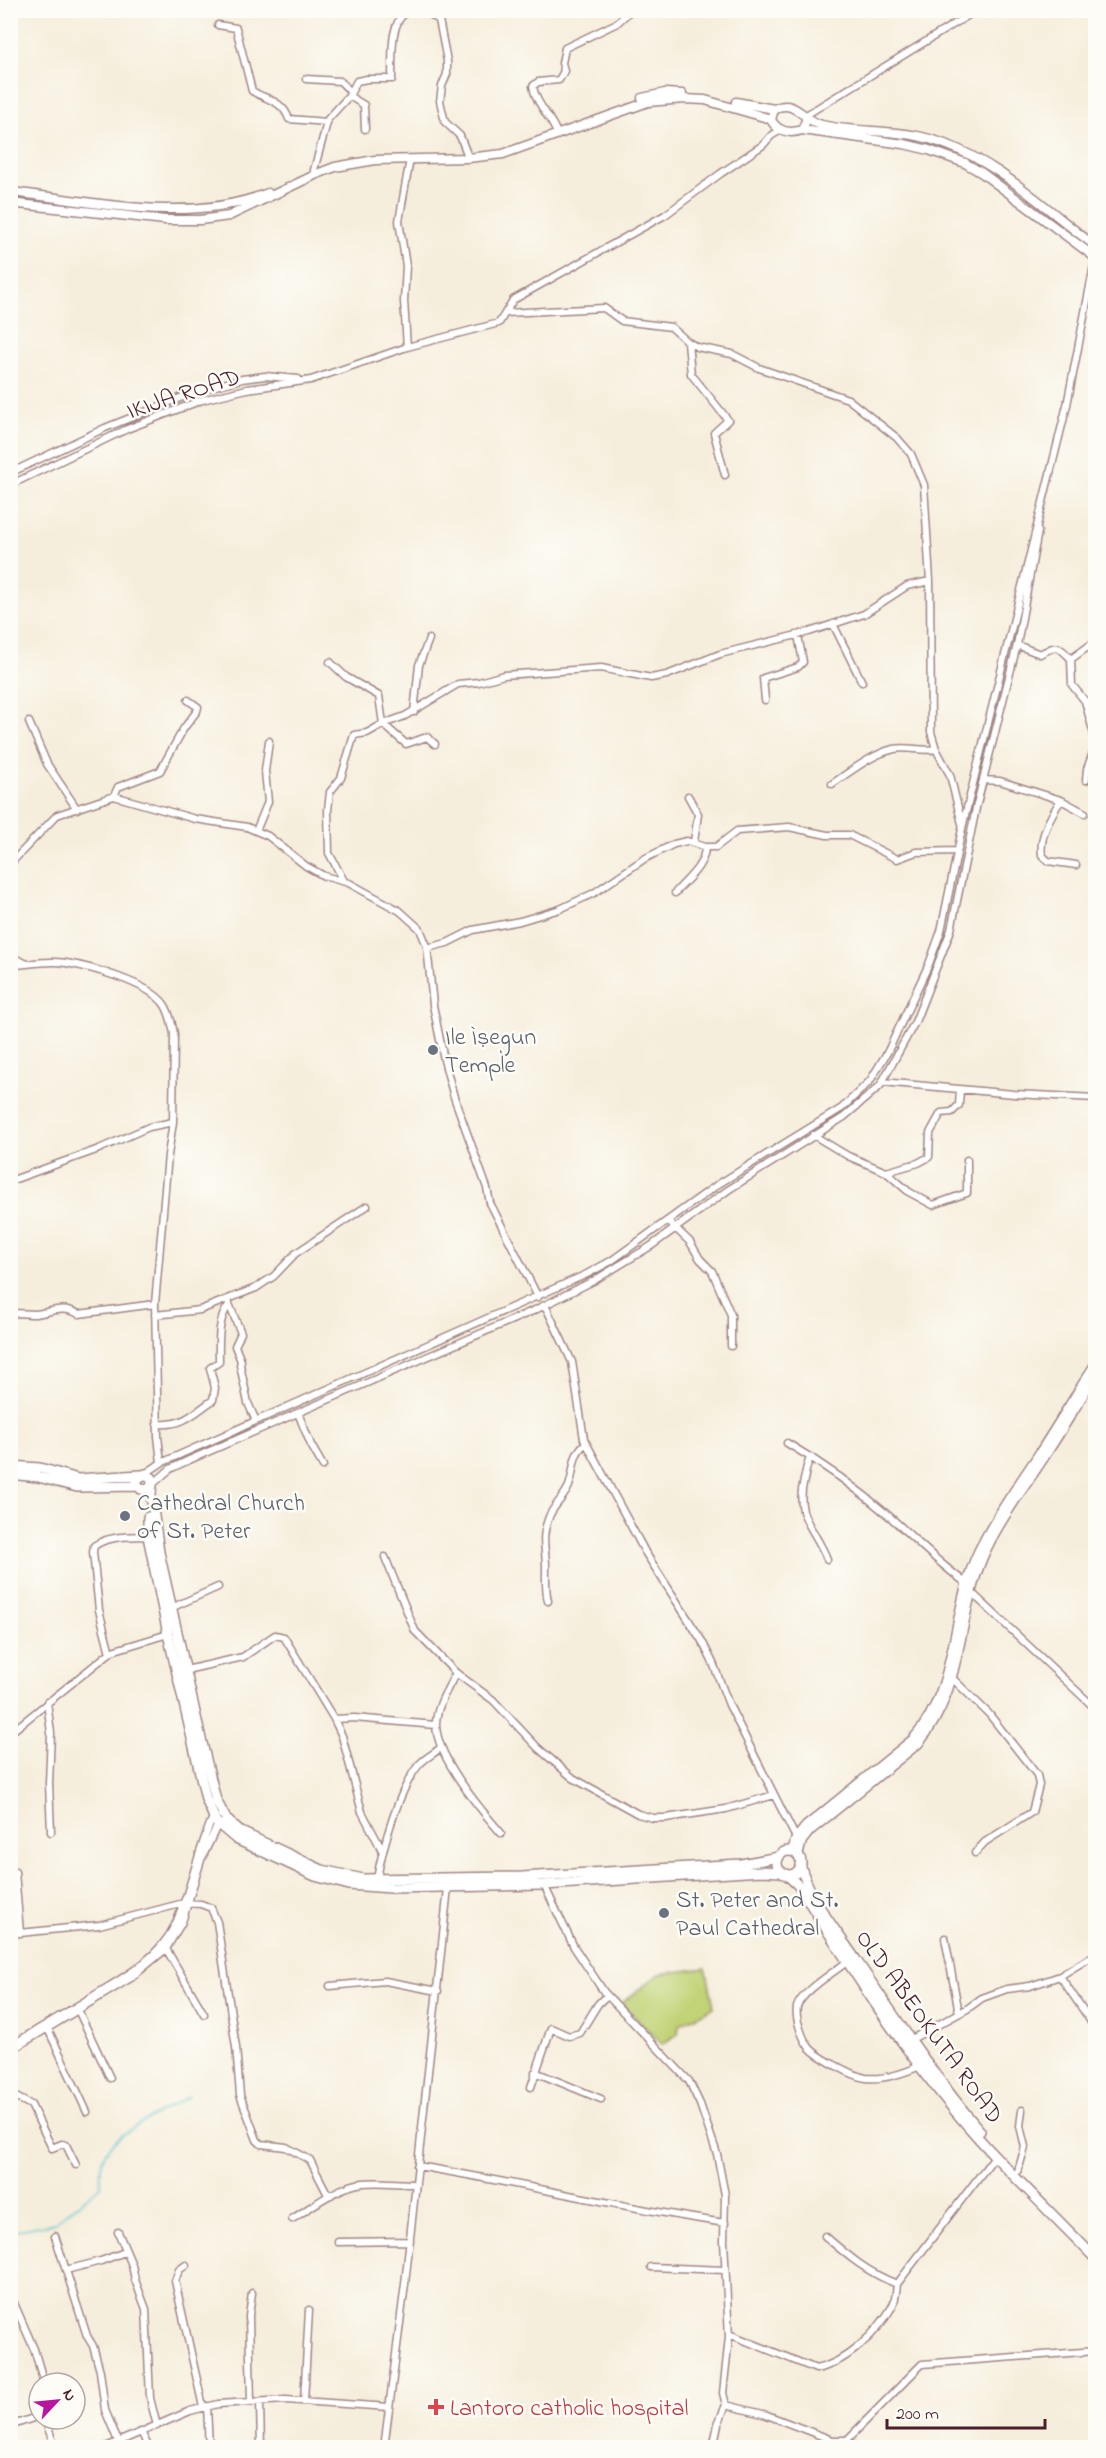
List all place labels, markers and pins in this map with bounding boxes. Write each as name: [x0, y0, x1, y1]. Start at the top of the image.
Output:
place label: Ile Ìṣegun Temple: [445, 1021, 536, 1084]
marker: Ile Ìṣegun Temple: [426, 1043, 440, 1057]
place label: Cathedral Church of St. Peter: [137, 1487, 305, 1550]
marker: Cathedral Church of St. Peter: [118, 1509, 132, 1523]
place label: St. Peter and St. Paul Cathedral: [676, 1884, 839, 1947]
marker: St. Peter and St. Paul Cathedral: [657, 1906, 671, 1920]
place label: Lantoro catholic hospital: [450, 2392, 689, 2427]
marker: Lantoro catholic hospital: [427, 2398, 445, 2416]

